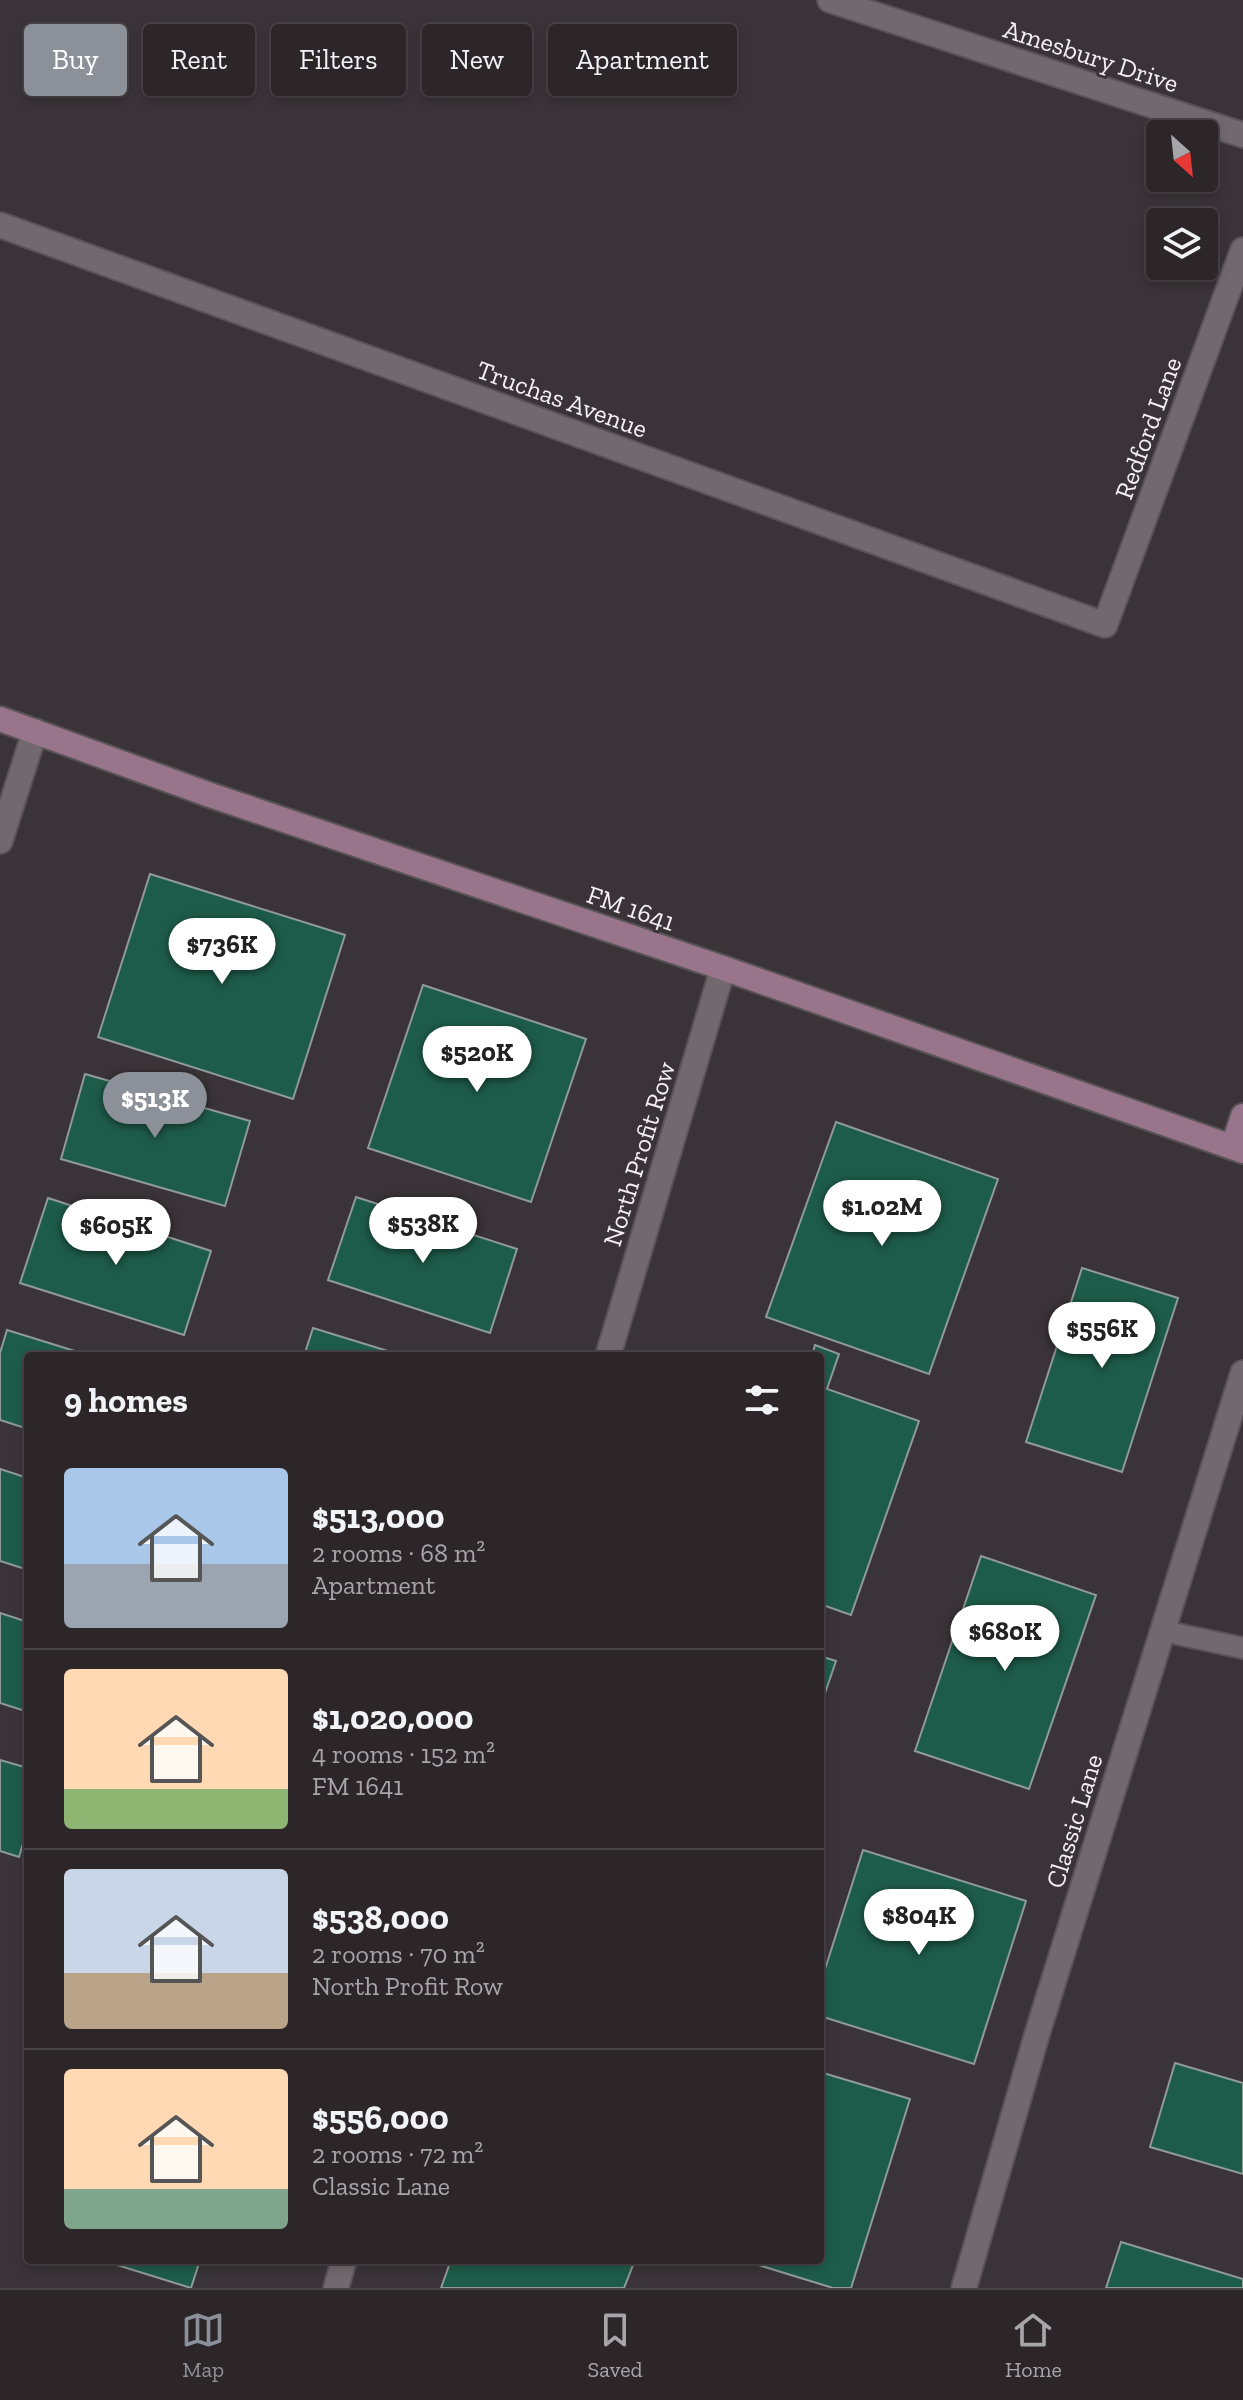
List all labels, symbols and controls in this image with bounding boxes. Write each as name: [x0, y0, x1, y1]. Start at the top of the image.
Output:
street label: Amesbury Drive: [999, 13, 1183, 99]
chip: Buy: [24, 24, 127, 96]
chip: Rent: [143, 24, 255, 96]
chip: Filters: [271, 24, 406, 96]
chip: New: [422, 24, 532, 96]
chip: Apartment: [548, 24, 737, 96]
north arrow: [1146, 120, 1218, 192]
map controls: [1146, 120, 1218, 280]
button: layers: [1146, 208, 1218, 280]
street label: Truchas Avenue: [472, 353, 652, 445]
street label: Redford Lane: [1108, 353, 1188, 503]
street label: FM 1641: [583, 878, 679, 938]
pin: $736K: [166, 918, 278, 986]
text: $736K: [187, 928, 257, 960]
pin: $520K: [421, 1026, 533, 1094]
text: $520K: [441, 1036, 513, 1068]
street label: North Profit Row: [596, 1058, 682, 1250]
pin: $513K: [99, 1072, 211, 1140]
text: $513K: [121, 1082, 189, 1114]
pin: $1.02M: [817, 1180, 947, 1248]
text: $1.02M: [841, 1190, 923, 1222]
pin: $538K: [367, 1197, 479, 1265]
pin: $605K: [60, 1199, 172, 1267]
text: $538K: [387, 1207, 459, 1239]
text: $605K: [80, 1209, 152, 1241]
pin: $556K: [1046, 1302, 1158, 1370]
text: $556K: [1066, 1312, 1138, 1344]
icon: filters: [740, 1378, 784, 1422]
text: 9 homes: [64, 1380, 188, 1421]
text: $513,000: [312, 1496, 445, 1537]
icon: home: [128, 1500, 224, 1596]
text: 2 rooms · 68 m²: [312, 1537, 485, 1569]
text: Apartment: [312, 1569, 435, 1601]
pin: $680K: [949, 1605, 1061, 1673]
text: $680K: [968, 1615, 1042, 1647]
text: $1,020,000: [312, 1697, 474, 1738]
icon: home: [128, 1701, 224, 1797]
text: 4 rooms · 152 m²: [312, 1738, 495, 1770]
street label: Classic Lane: [1039, 1750, 1109, 1892]
text: FM 1641: [312, 1770, 403, 1802]
pin: $804K: [863, 1889, 975, 1957]
text: $538,000: [312, 1897, 449, 1938]
text: $804K: [882, 1899, 956, 1931]
icon: home: [128, 1901, 224, 1997]
text: 2 rooms · 70 m²: [312, 1938, 485, 1970]
text: North Profit Row: [312, 1970, 503, 2002]
text: $556,000: [312, 2097, 449, 2138]
icon: home: [128, 2101, 224, 2197]
text: 2 rooms · 72 m²: [312, 2138, 483, 2170]
text: Classic Lane: [312, 2170, 450, 2202]
tab: Map: [181, 2308, 225, 2383]
tab: Saved: [588, 2308, 643, 2383]
tab: Home: [1005, 2308, 1062, 2383]

